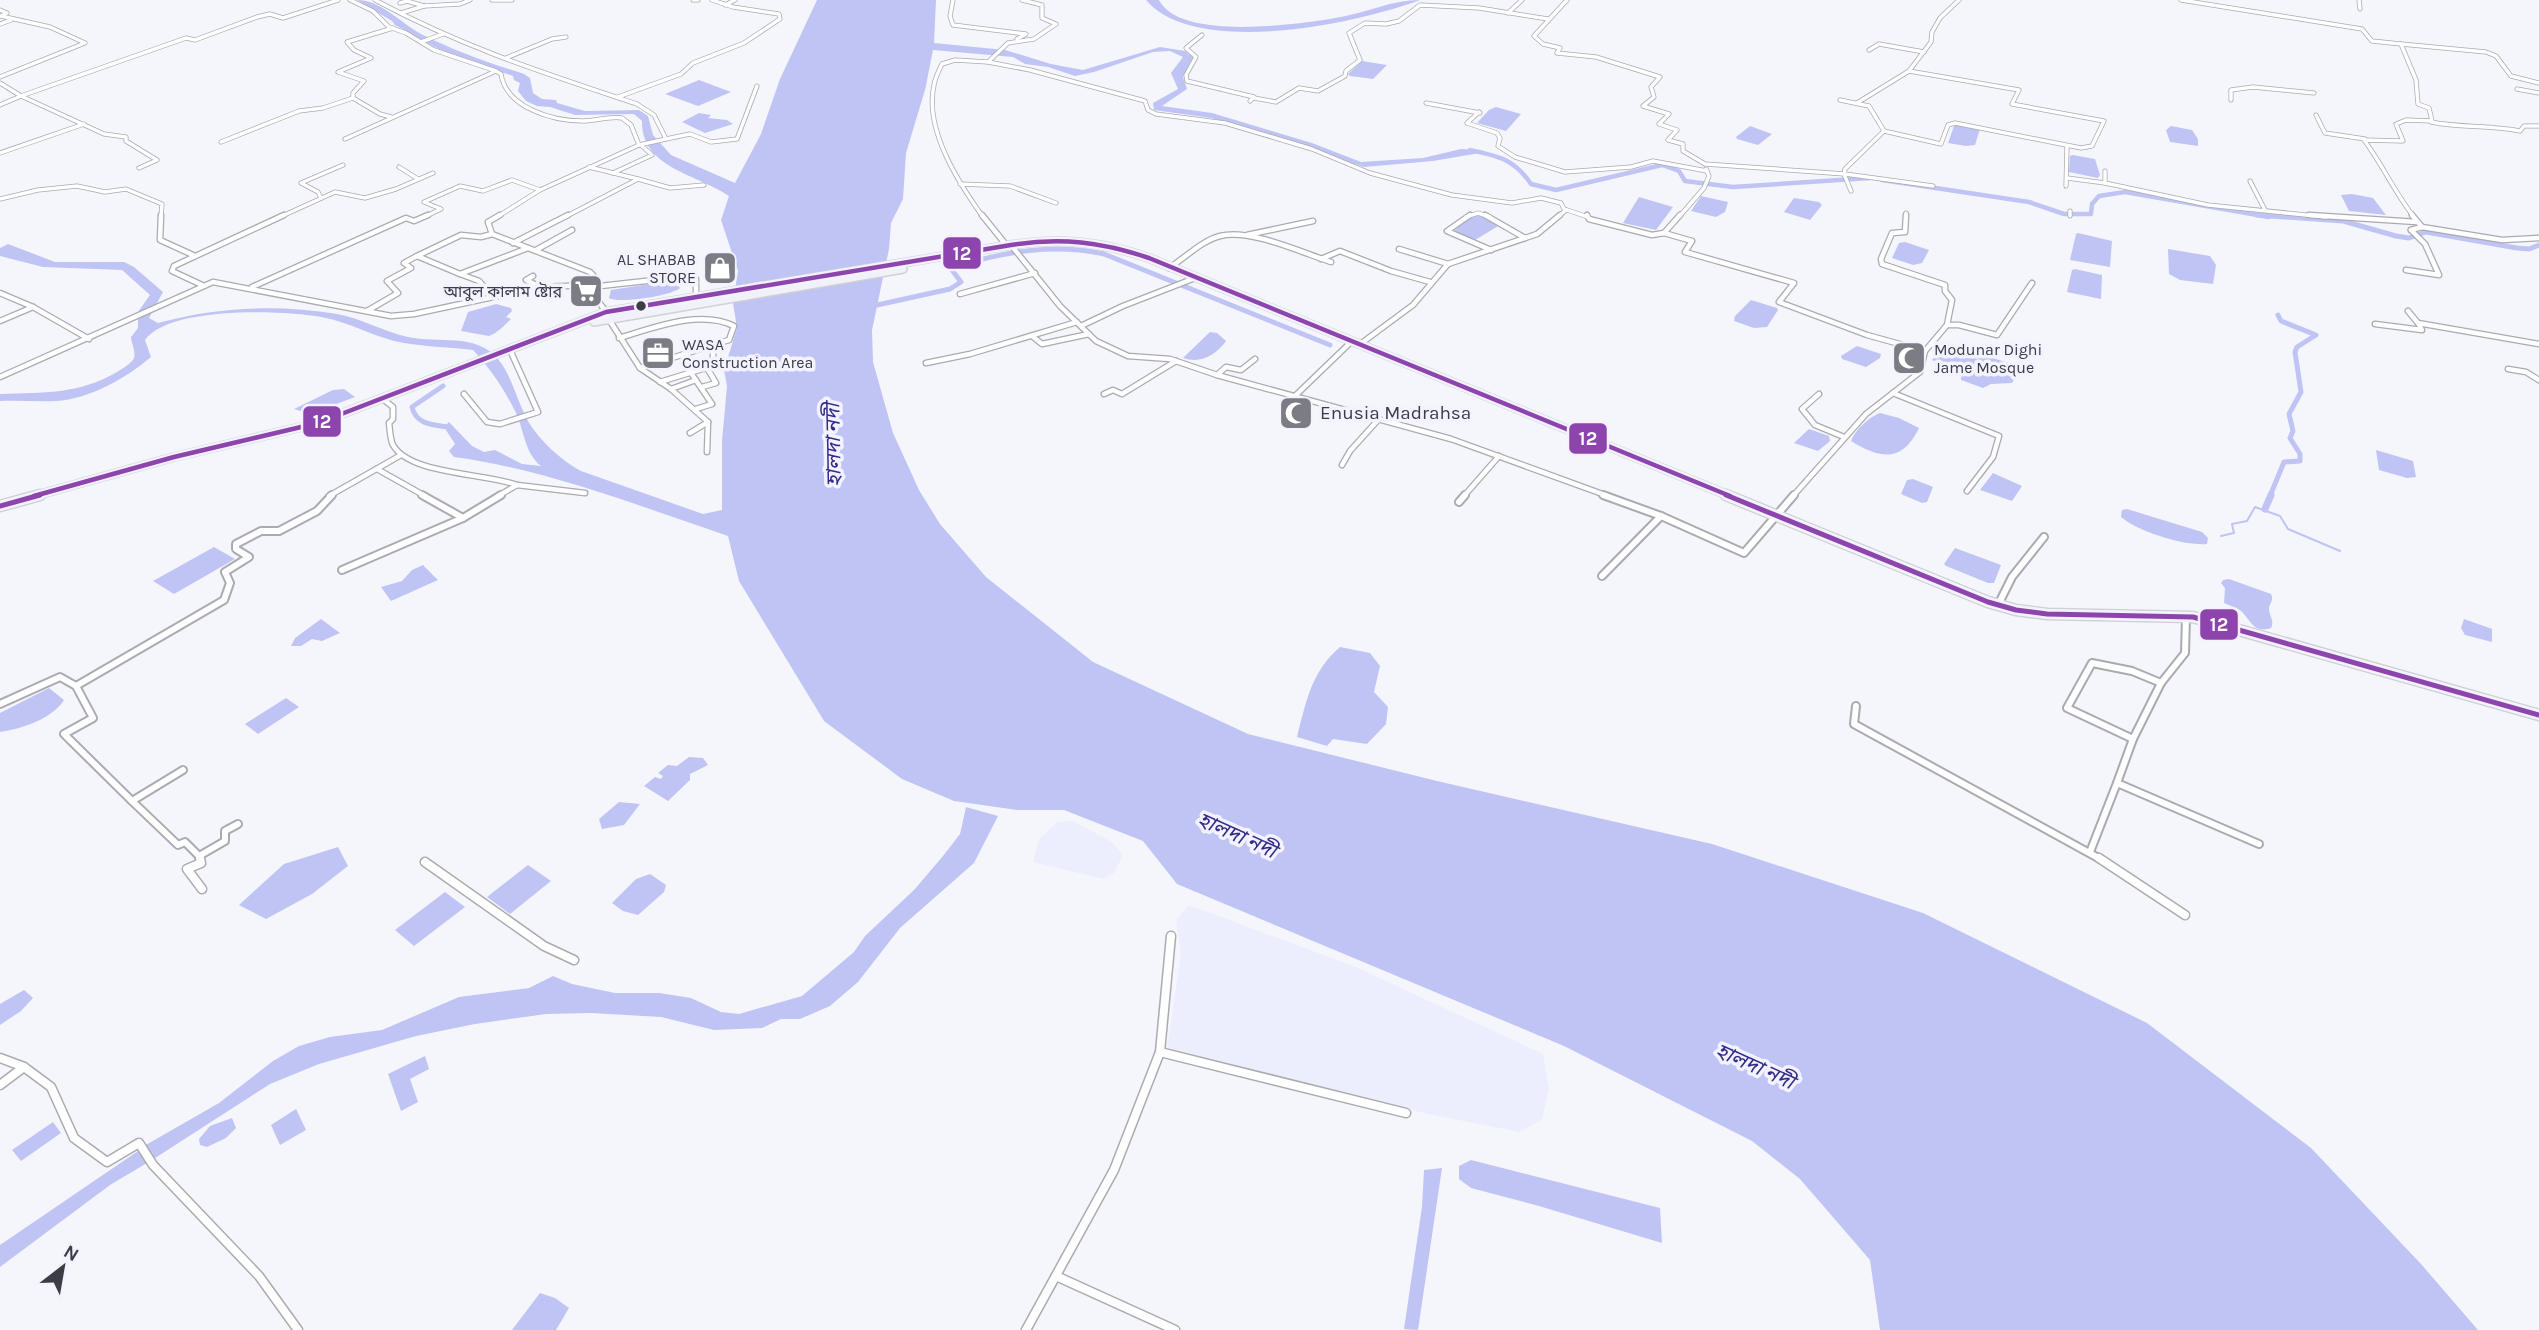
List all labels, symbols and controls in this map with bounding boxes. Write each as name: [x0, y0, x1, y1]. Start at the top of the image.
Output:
line badge: 12: [942, 236, 982, 270]
text: 12: [953, 243, 971, 265]
shop icon: AL SHABAB STORE: [701, 249, 739, 287]
place label: AL SHABAB STORE: [617, 250, 696, 287]
supermarket icon: আবুল কালাম ষ্টোর: [567, 272, 605, 310]
place label: আবুল কালাম ষ্টোর: [443, 282, 562, 301]
unlabelled marker: [634, 299, 648, 313]
office icon: WASA Construction Area: [639, 334, 677, 372]
place label: WASA Construction Area: [682, 335, 813, 372]
mosque icon: Modunar Dighi Jame Mosque: [1890, 339, 1928, 377]
place label: Modunar Dighi Jame Mosque: [1934, 340, 2042, 377]
mosque icon: Enusia Madrahsa: [1277, 394, 1315, 432]
water label: হালদা নদী: [819, 399, 846, 487]
place label: Enusia Madrahsa: [1320, 402, 1471, 424]
line badge: 12: [302, 405, 342, 438]
text: 12: [313, 411, 331, 433]
line badge: 12: [1568, 422, 1608, 455]
text: 12: [1579, 428, 1597, 450]
line badge: 12: [2199, 608, 2239, 641]
text: 12: [2210, 614, 2228, 636]
water label: হালদা নদী: [1194, 806, 1285, 865]
water label: হালদা নদী: [1712, 1037, 1803, 1096]
north arrow: [28, 1232, 98, 1302]
text: N: [60, 1240, 83, 1266]

